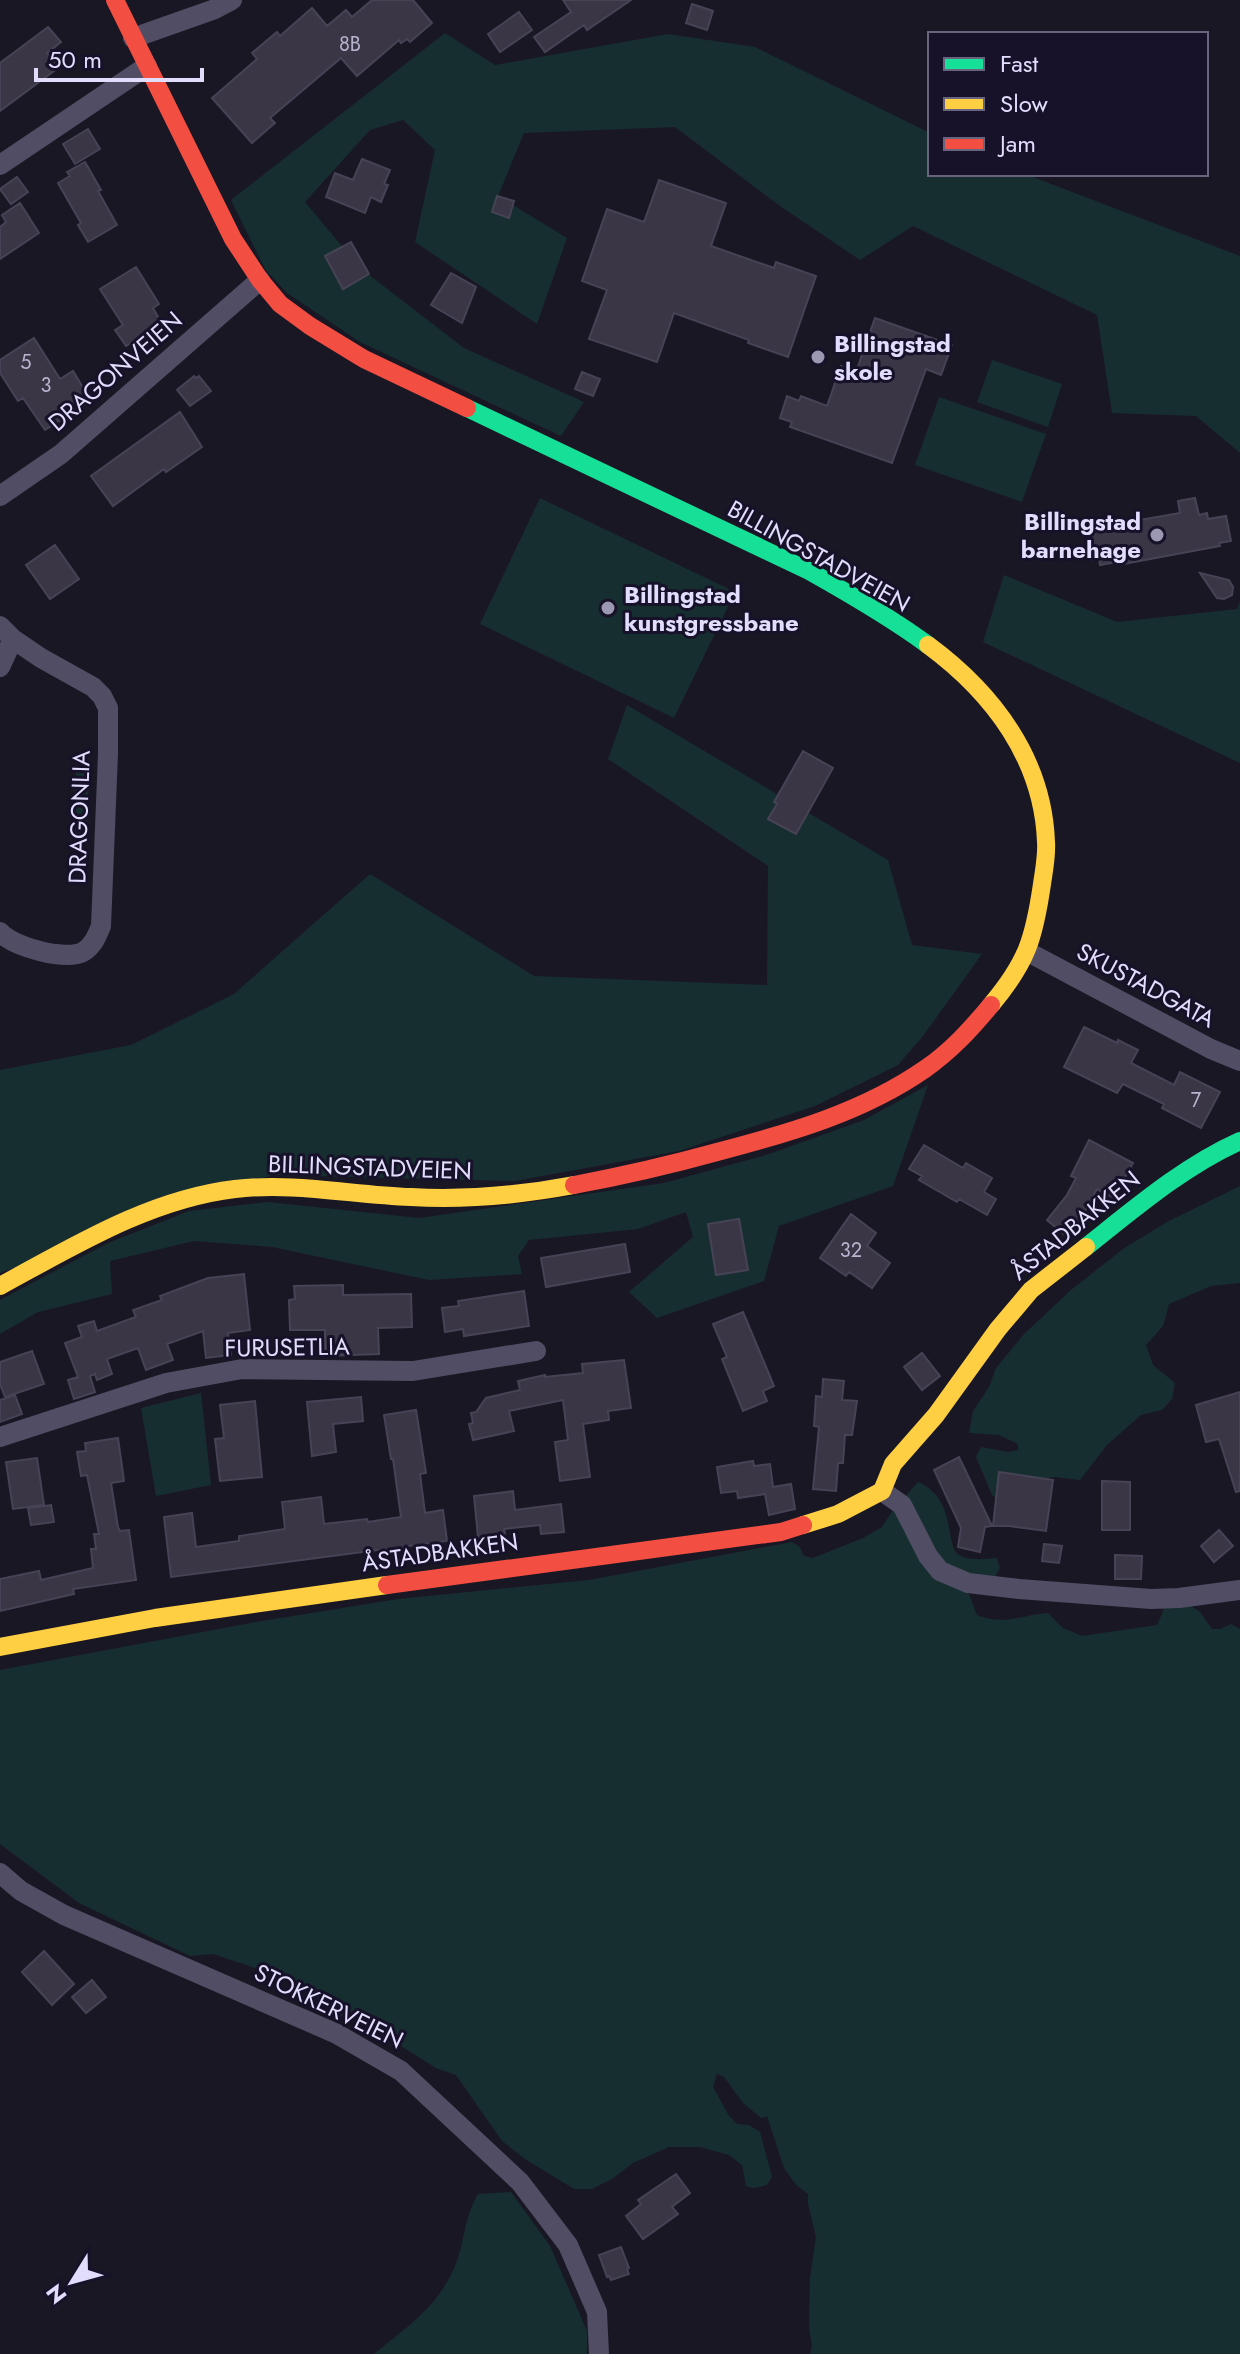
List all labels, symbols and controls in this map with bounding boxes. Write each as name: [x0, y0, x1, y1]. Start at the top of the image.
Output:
house number: 8B: [339, 30, 361, 59]
scale bar: [36, 32, 202, 82]
legend: [928, 32, 1208, 176]
text: 50 m: [48, 42, 102, 77]
text: Fast: [1000, 46, 1038, 81]
text: Slow: [1000, 86, 1048, 121]
text: Jam: [997, 126, 1036, 161]
street label: DRAGONVEIEN: [40, 303, 190, 439]
place label: Billingstad skole: [834, 326, 951, 389]
house number: 5: [20, 348, 32, 377]
marker: Billingstad skole: [809, 348, 827, 366]
house number: 3: [41, 371, 52, 400]
street label: BILLINGSTADVEIEN: [721, 491, 917, 621]
place label: Billingstad barnehage: [1021, 504, 1141, 567]
marker: Billingstad barnehage: [1148, 526, 1166, 544]
place label: Billingstad kunstgressbane: [624, 577, 799, 640]
marker: Billingstad kunstgressbane: [599, 599, 617, 617]
street label: DRAGONLIA: [59, 749, 99, 884]
street label: SKUSTADGATA: [1070, 934, 1222, 1036]
house number: 7: [1191, 1086, 1202, 1115]
street label: BILLINGSTADVEIEN: [267, 1146, 473, 1188]
street label: ÅSTADBAKKEN: [1003, 1162, 1147, 1288]
house number: 32: [840, 1236, 862, 1265]
street label: FURUSETLIA: [224, 1328, 350, 1366]
street label: ÅSTADBAKKEN: [359, 1524, 521, 1580]
street label: STOKKERVEIEN: [248, 1955, 410, 2057]
north arrow: [32, 2242, 112, 2322]
text: N: [38, 2277, 74, 2311]

